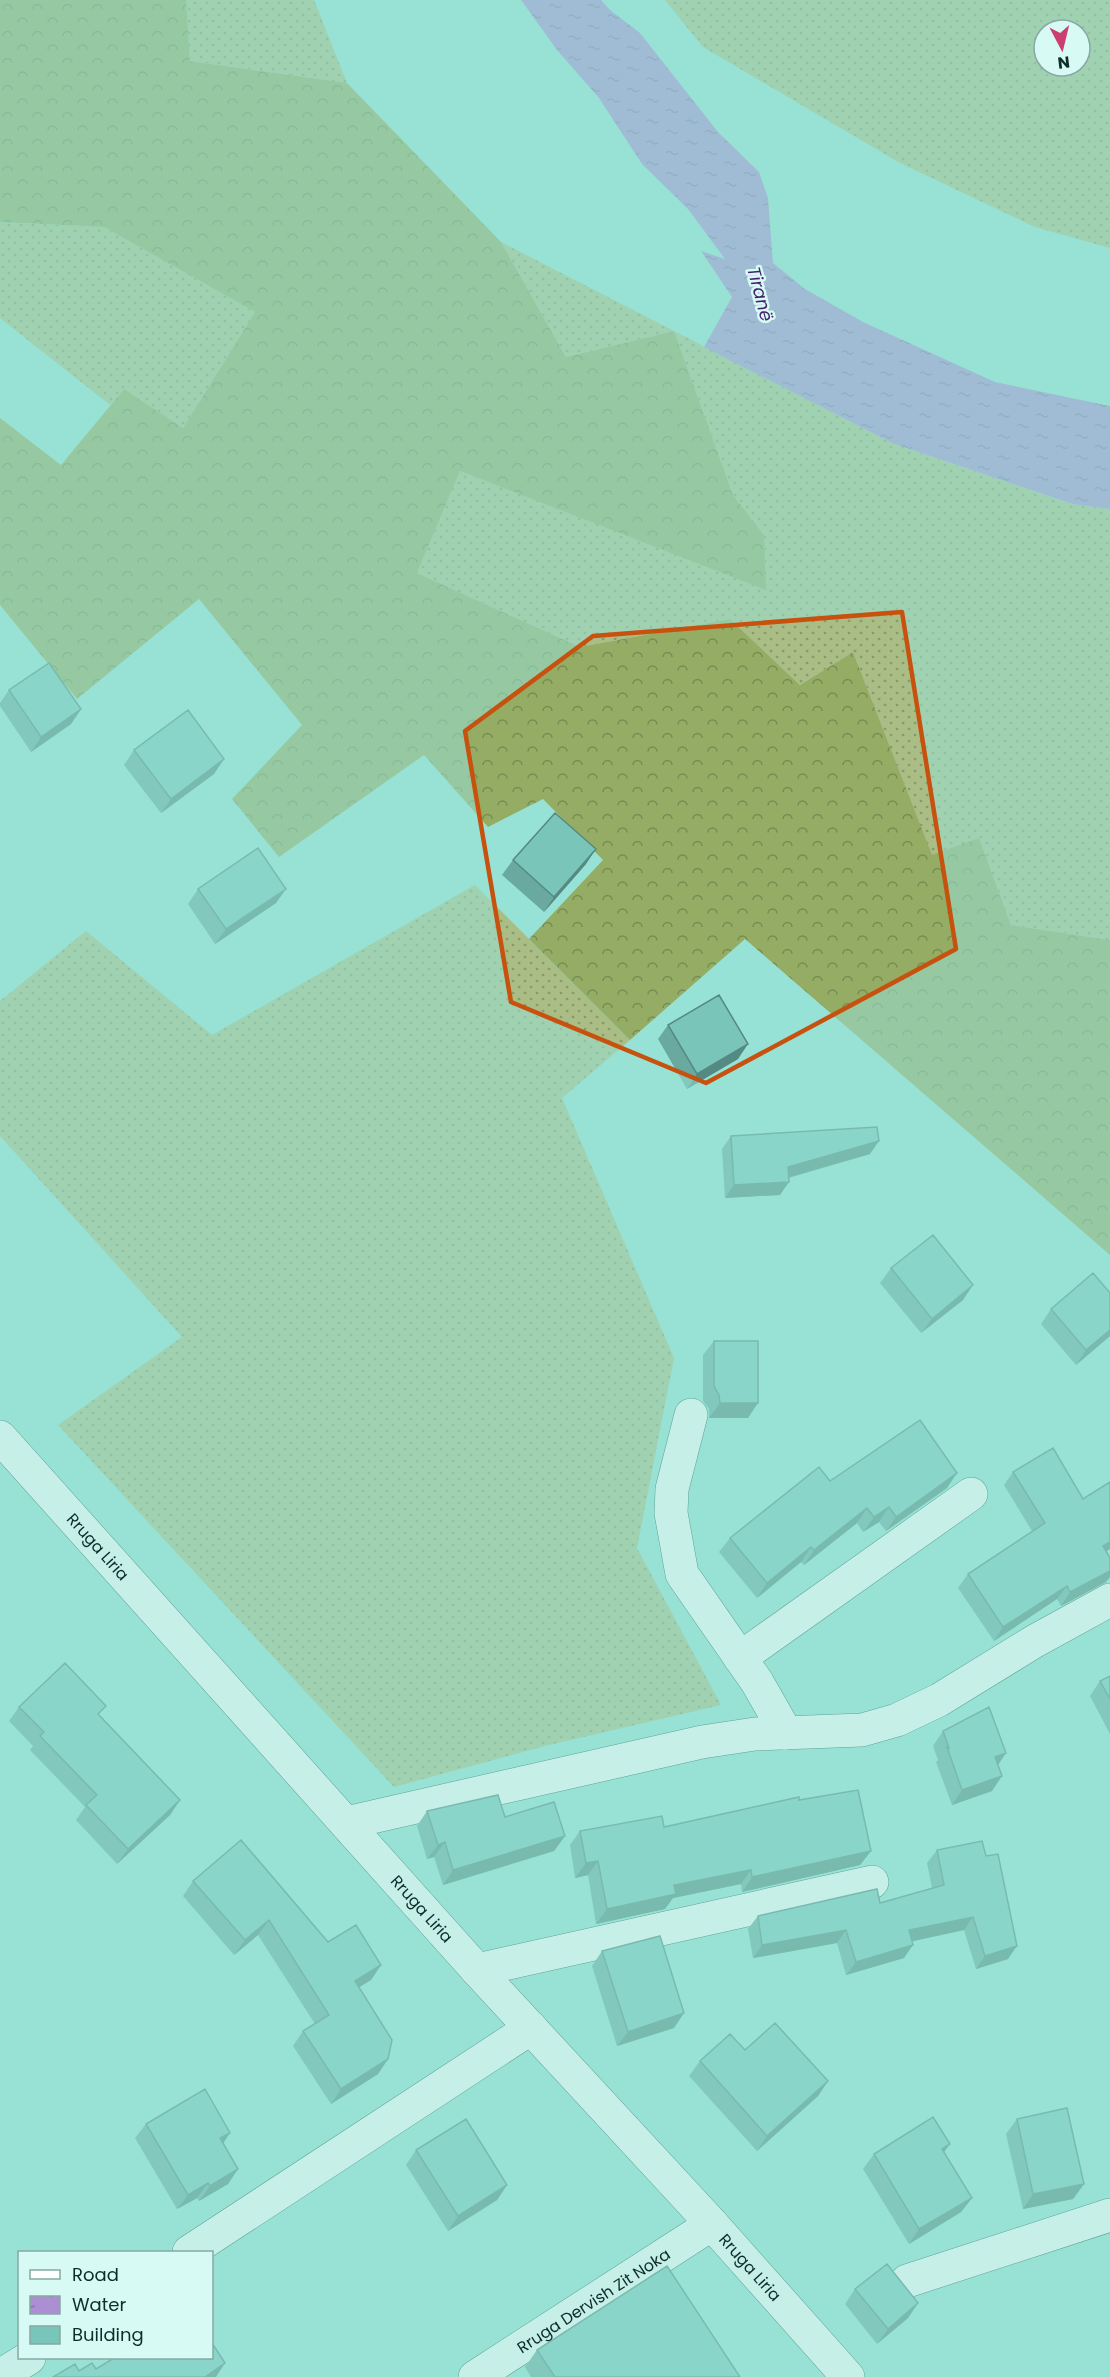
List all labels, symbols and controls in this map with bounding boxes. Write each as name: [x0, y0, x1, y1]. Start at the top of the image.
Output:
north arrow: [1032, 18, 1092, 78]
text: N: [1056, 50, 1071, 75]
water label: Tiranë: [741, 264, 780, 324]
street label: Rruga Liria: [61, 1508, 134, 1586]
street label: Rruga Liria: [385, 1870, 458, 1948]
street label: Rruga Liria: [714, 2229, 786, 2306]
street label: Rruga Dervish Zit Noka: [513, 2243, 675, 2359]
legend: [18, 2251, 213, 2359]
text: Road: [72, 2262, 119, 2287]
text: Water: [72, 2292, 126, 2317]
text: Building: [72, 2322, 144, 2347]

